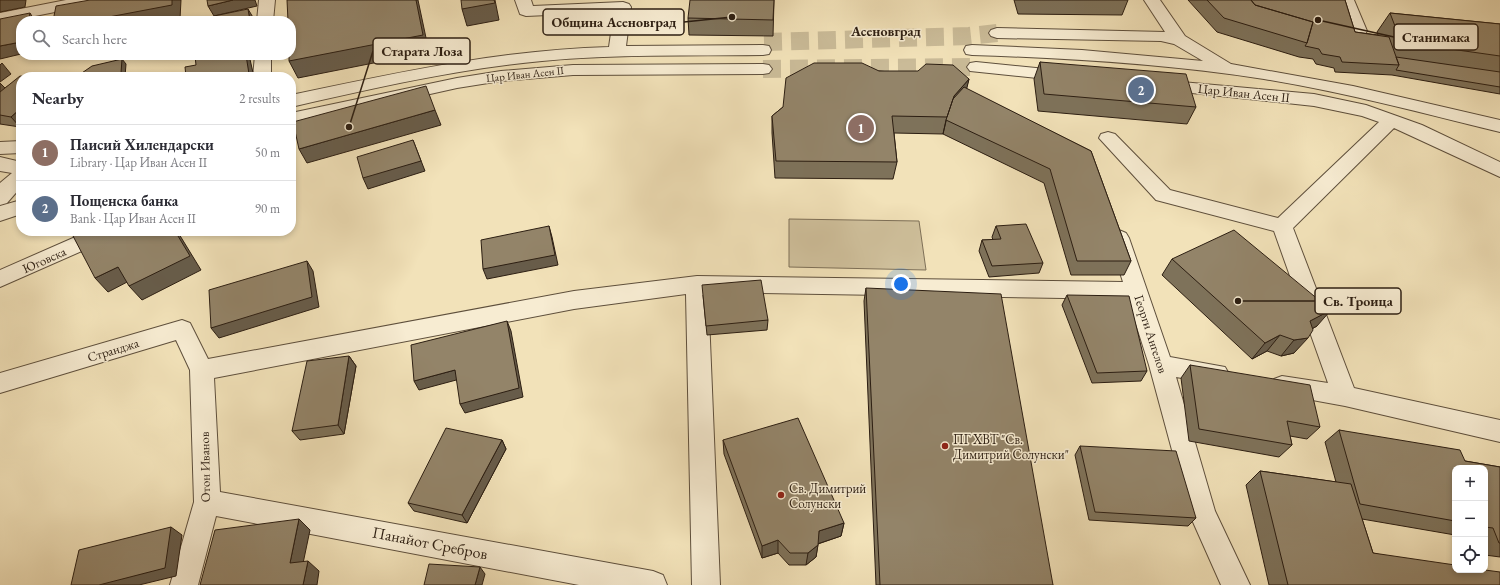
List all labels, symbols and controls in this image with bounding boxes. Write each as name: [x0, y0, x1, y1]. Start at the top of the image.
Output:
callout: Община Асеновград: [543, 9, 684, 35]
text: Община Асеновград: [552, 13, 677, 31]
search box: [16, 16, 296, 60]
district label: Асеновград: [850, 22, 922, 40]
callout: Станимака: [1394, 24, 1478, 50]
icon: search: [30, 27, 52, 49]
text: Станимака: [1402, 28, 1471, 46]
text: Search here: [62, 29, 127, 48]
callout: Старата Лоза: [373, 38, 470, 64]
text: Старата Лоза: [381, 42, 463, 60]
street label: Цар Иван Асен II: [485, 63, 565, 85]
pin: 2: [1128, 75, 1154, 105]
street label: Цар Иван Асен II: [1197, 80, 1291, 106]
text: Nearby: [32, 87, 84, 109]
text: 2 results: [239, 90, 280, 107]
pin: 1: [848, 113, 874, 143]
text: Паисий Хилендарски: [70, 135, 214, 154]
text: 1: [42, 144, 48, 161]
text: 50 m: [255, 144, 280, 161]
text: Library · Цар Иван Асен II: [70, 154, 207, 171]
text: Пощенска банка: [70, 191, 178, 210]
text: 2: [42, 200, 48, 217]
text: 90 m: [255, 200, 280, 217]
text: Bank · Цар Иван Асен II: [70, 210, 196, 227]
street label: Юговска: [19, 243, 69, 277]
your location: [891, 274, 911, 294]
callout: Св. Троица: [1315, 288, 1401, 314]
text: Св. Троица: [1323, 292, 1394, 310]
street label: Георги Ангелов: [1130, 293, 1172, 376]
street label: Странджа: [85, 334, 142, 366]
street label: Отон Иванов: [196, 431, 214, 503]
place label: ПГ ХВТ "Св. Димитрий Солунски": [953, 431, 1069, 463]
marker: ПГ ХВТ "Св. Димитрий Солунски": [940, 441, 950, 451]
map controls: [1452, 465, 1488, 573]
button: +: [1452, 465, 1488, 501]
place label: Св. Димитрий Солунски: [789, 480, 866, 512]
marker: Св. Димитрий Солунски: [776, 490, 786, 500]
button: −: [1452, 501, 1488, 537]
street label: Панайот Сребров: [371, 522, 490, 565]
button: locate: [1452, 537, 1488, 573]

